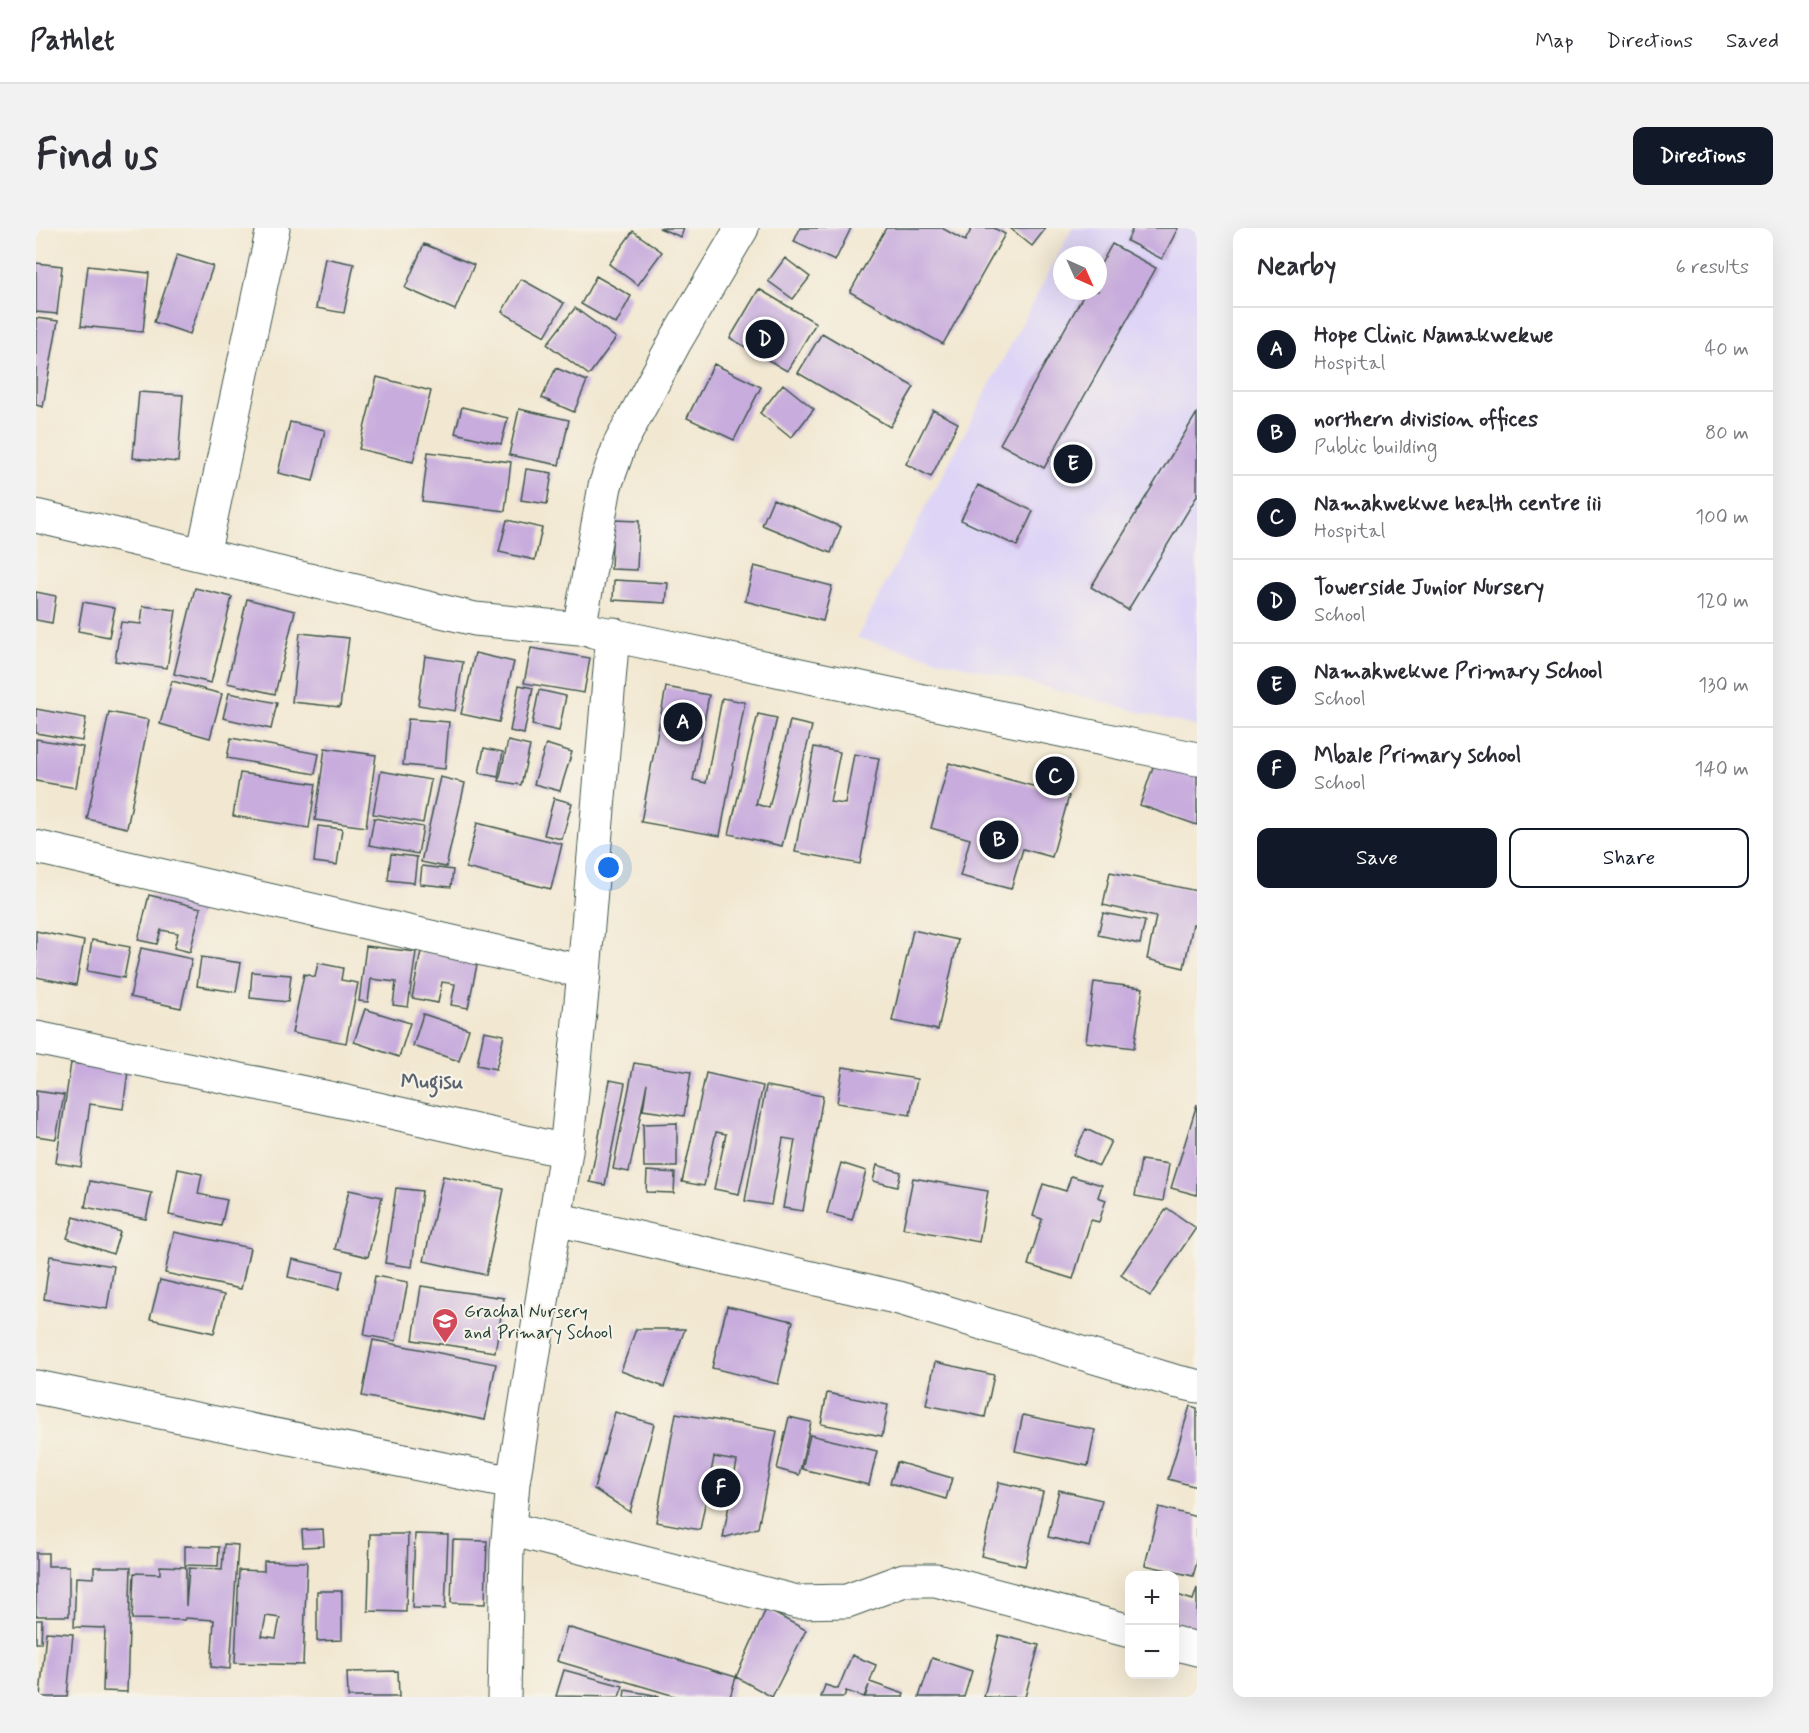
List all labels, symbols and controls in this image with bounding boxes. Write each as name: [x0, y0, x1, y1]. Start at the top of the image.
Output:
text: Pathlet: [30, 23, 114, 60]
text: Map: [1535, 27, 1574, 55]
text: Directions: [1607, 27, 1693, 55]
text: Saved: [1726, 27, 1779, 55]
button: Directions: [1633, 127, 1773, 185]
text: Find us: [36, 129, 158, 184]
north arrow: [1053, 246, 1107, 300]
text: Nearby: [1257, 250, 1336, 284]
text: 6 results: [1676, 254, 1749, 281]
pin: D: [746, 316, 784, 362]
text: Hope Clinic Namakwekwe: [1314, 322, 1553, 350]
text: A: [1270, 336, 1283, 363]
text: 40 m: [1705, 336, 1749, 363]
text: Hospital: [1314, 350, 1385, 377]
text: northern division offices: [1314, 406, 1538, 434]
text: B: [1270, 420, 1283, 447]
text: 80 m: [1705, 420, 1749, 447]
text: Public building: [1314, 434, 1437, 461]
pin: E: [1054, 442, 1092, 486]
text: Namakwekwe health centre iii: [1314, 490, 1602, 518]
text: C: [1269, 504, 1284, 531]
text: 100 m: [1695, 504, 1749, 531]
text: Hospital: [1314, 518, 1385, 545]
text: Towerside Junior Nursery: [1314, 574, 1544, 602]
text: D: [1270, 588, 1283, 615]
text: 120 m: [1696, 588, 1749, 615]
text: School: [1314, 602, 1366, 629]
text: Namakwekwe Primary School: [1314, 658, 1603, 686]
text: E: [1271, 672, 1282, 699]
text: 130 m: [1698, 672, 1749, 699]
text: School: [1314, 686, 1366, 713]
pin: A: [664, 700, 702, 744]
text: Mbale Primary school: [1314, 742, 1521, 770]
pin: C: [1036, 754, 1074, 798]
text: F: [1271, 756, 1282, 783]
text: 140 m: [1695, 756, 1749, 783]
text: School: [1314, 770, 1366, 797]
pin: B: [980, 818, 1018, 862]
button: Save: [1257, 828, 1497, 888]
button: Share: [1509, 828, 1749, 888]
your location: [594, 853, 623, 882]
district label: Mugisu: [401, 1068, 464, 1098]
place label: Grachal Nursery and Primary School: [464, 1300, 613, 1345]
school or university icon: Grachal Nursery and Primary School: [430, 1306, 460, 1344]
pin: F: [702, 1466, 740, 1510]
map controls: [1125, 1571, 1179, 1679]
button: +: [1125, 1571, 1179, 1625]
button: −: [1125, 1625, 1179, 1679]

